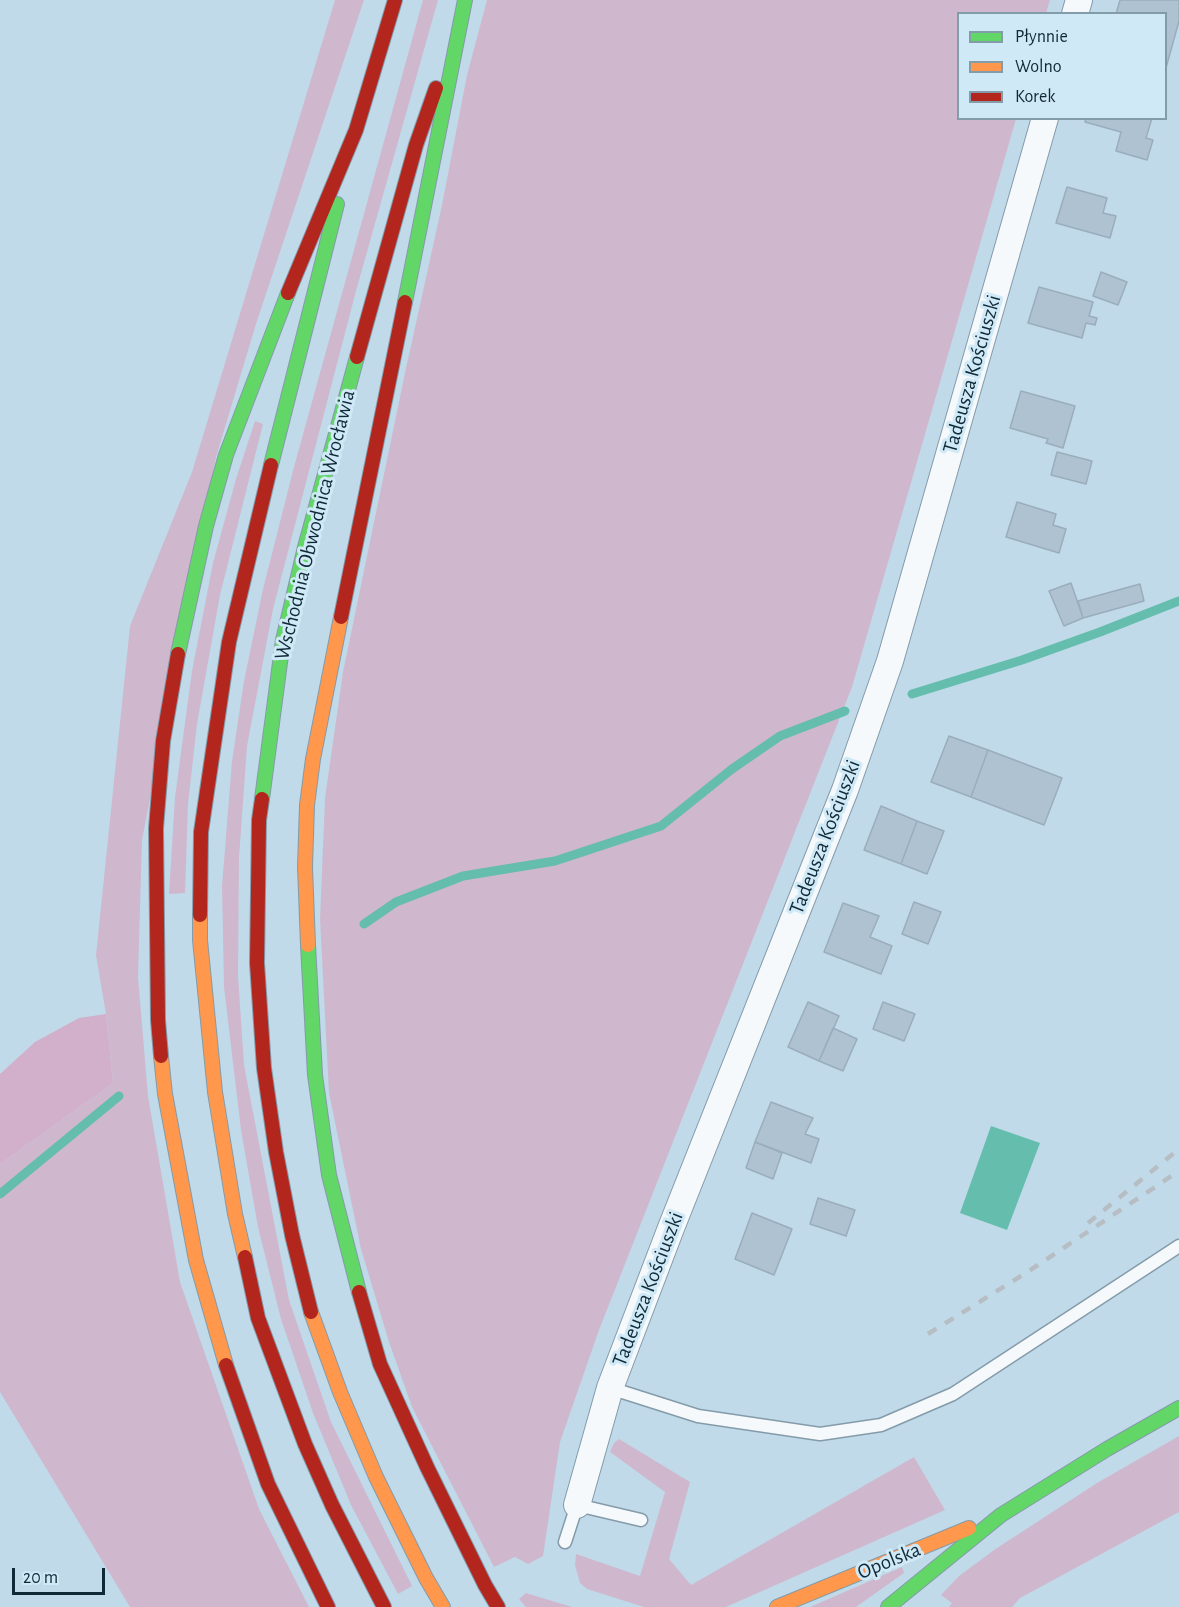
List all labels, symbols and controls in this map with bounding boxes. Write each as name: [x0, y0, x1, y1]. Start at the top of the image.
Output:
legend: [957, 12, 1167, 120]
text: Płynnie: [1015, 28, 1068, 46]
text: Wolno: [1015, 58, 1062, 76]
text: Korek: [1015, 88, 1055, 106]
street label: Tadeusza Kościuszki: [937, 292, 1007, 456]
street label: Wschodnia Obwodnica Wrocławia: [269, 387, 361, 663]
street label: Tadeusza Kościuszki: [784, 756, 866, 918]
street label: Tadeusza Kościuszki: [607, 1208, 689, 1370]
street label: Opolska: [854, 1537, 924, 1585]
scale bar: [15, 1556, 108, 1594]
text: 20 m: [23, 1569, 58, 1587]

